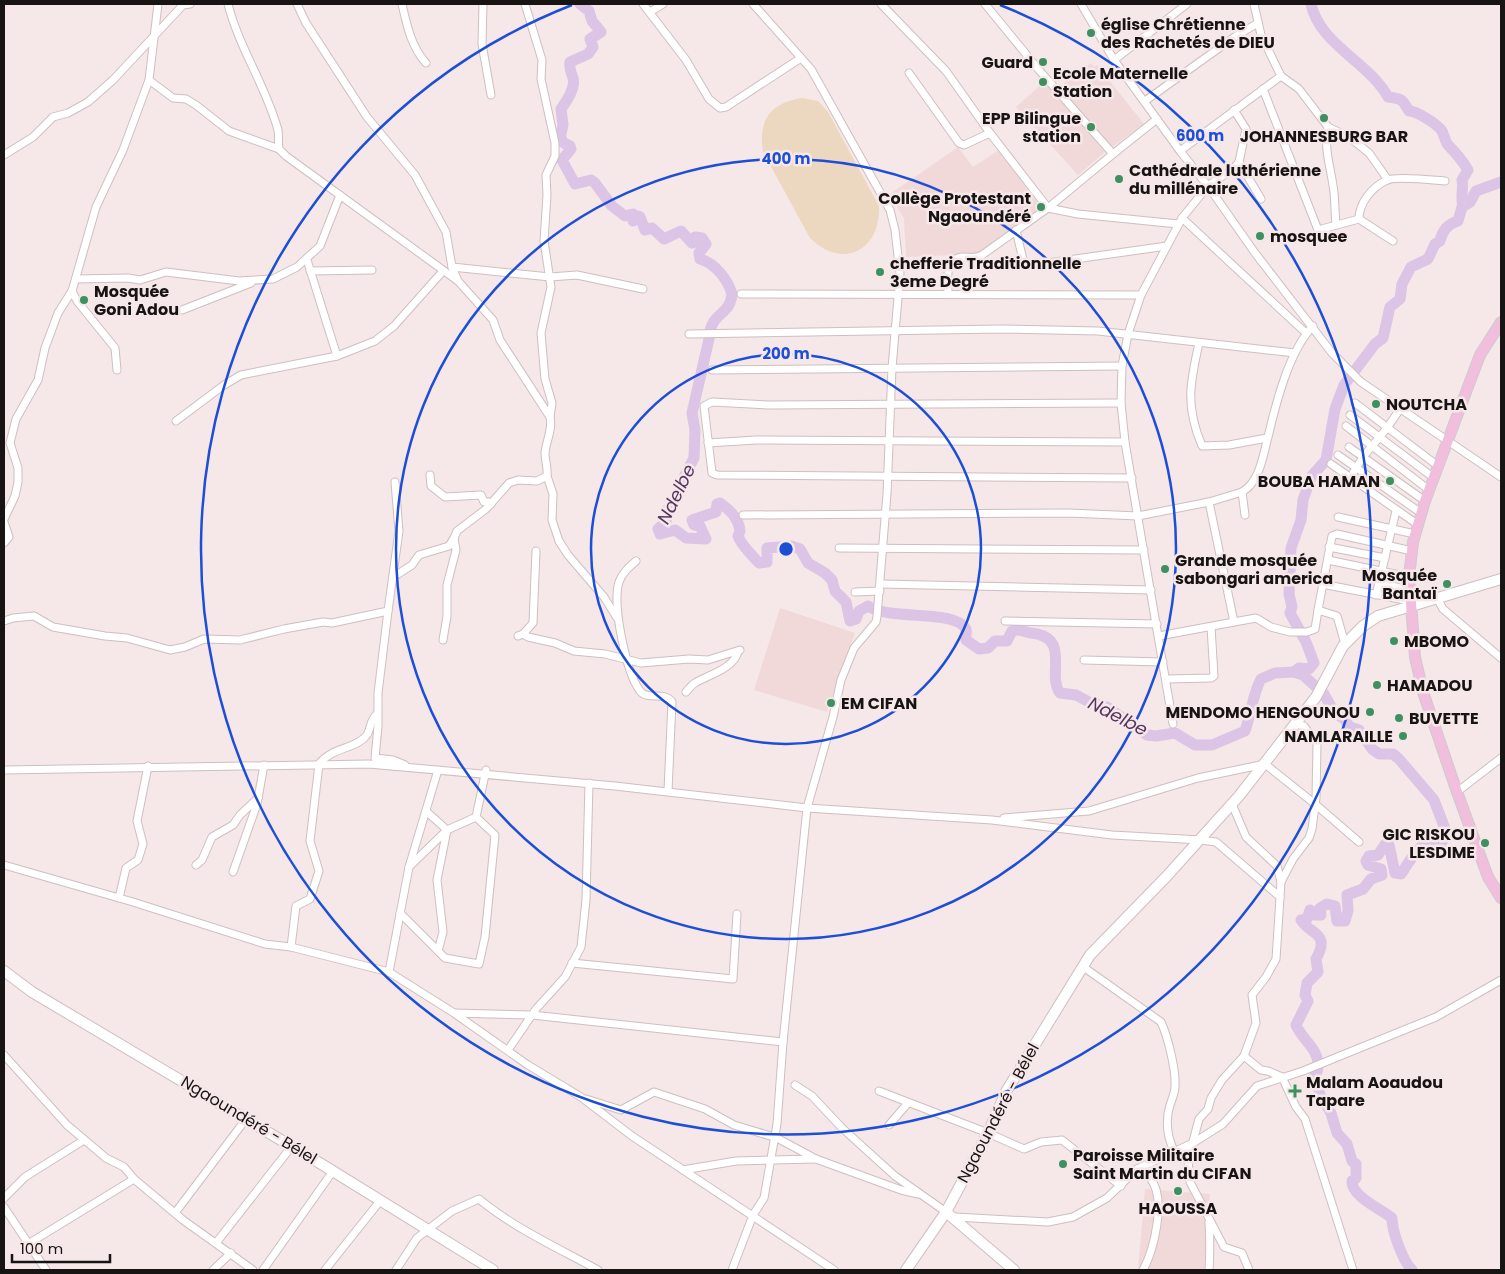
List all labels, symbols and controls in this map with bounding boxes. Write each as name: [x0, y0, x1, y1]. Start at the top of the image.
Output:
place label: église Chrétienne des Rachetés de DIEU: [1101, 13, 1275, 54]
marker: église Chrétienne des Rachetés de DIEU: [1085, 27, 1097, 39]
place label: Guard: [981, 51, 1033, 74]
marker: Guard: [1037, 56, 1049, 68]
place label: Ecole Maternelle Station: [1053, 62, 1188, 103]
marker: Ecole Maternelle Station: [1037, 76, 1049, 88]
place label: EPP Bilingue station: [982, 107, 1081, 148]
marker: JOHANNESBURG BAR: [1318, 112, 1330, 124]
marker: EPP Bilingue station: [1085, 121, 1097, 133]
text: 600 m: [1176, 125, 1224, 146]
place label: JOHANNESBURG BAR: [1240, 125, 1408, 148]
text: 400 m: [762, 148, 811, 169]
place label: Cathédrale luthérienne du millénaire: [1129, 159, 1321, 200]
marker: Cathédrale luthérienne du millénaire: [1113, 173, 1125, 185]
place label: Collège Protestant Ngaoundéré: [878, 187, 1031, 228]
marker: Collège Protestant Ngaoundéré: [1035, 201, 1047, 213]
place label: mosquee: [1270, 225, 1348, 248]
marker: mosquee: [1254, 230, 1266, 242]
place label: chefferie Traditionnelle 3eme Degré: [890, 252, 1082, 293]
marker: chefferie Traditionnelle 3eme Degré: [874, 266, 886, 278]
place label: Mosquée Goni Adou: [94, 280, 179, 321]
marker: Mosquée Goni Adou: [78, 294, 90, 306]
text: 200 m: [762, 343, 810, 364]
place label: NOUTCHA: [1386, 393, 1467, 416]
marker: NOUTCHA: [1370, 398, 1382, 410]
water label: Ndelbe: [651, 460, 701, 528]
place label: BOUBA HAMAN: [1258, 470, 1380, 493]
marker: BOUBA HAMAN: [1384, 475, 1396, 487]
centre of rings: [777, 540, 795, 558]
place label: Grande mosquée sabongari america: [1175, 549, 1333, 590]
marker: Grande mosquée sabongari america: [1159, 563, 1171, 575]
place label: Mosquée Bantaï: [1362, 564, 1438, 605]
marker: Mosquée Bantaï: [1441, 578, 1453, 590]
place label: MBOMO: [1404, 630, 1469, 653]
marker: MBOMO: [1388, 635, 1400, 647]
place label: HAMADOU: [1387, 674, 1472, 697]
marker: HAMADOU: [1371, 679, 1383, 691]
water label: Ndelbe: [1084, 690, 1152, 742]
place label: EM CIFAN: [841, 692, 917, 715]
marker: EM CIFAN: [825, 697, 837, 709]
place label: MENDOMO HENGOUNOU: [1165, 701, 1360, 724]
marker: MENDOMO HENGOUNOU: [1364, 706, 1376, 718]
place label: BUVETTE: [1409, 707, 1479, 730]
marker: BUVETTE: [1393, 712, 1405, 724]
place label: NAMLARAILLE: [1284, 725, 1393, 748]
marker: NAMLARAILLE: [1397, 730, 1409, 742]
place label: GIC RISKOU LESDIME: [1383, 823, 1475, 864]
marker: GIC RISKOU LESDIME: [1479, 837, 1491, 849]
street label: Ngaoundéré - Bélel: [951, 1039, 1045, 1187]
street label: Ngaoundéré - Bélel: [177, 1070, 321, 1170]
place label: Malam Aoaudou Tapare: [1306, 1071, 1443, 1112]
marker: Malam Aoaudou Tapare: [1288, 1084, 1302, 1098]
place label: Paroisse Militaire Saint Martin du CIFAN: [1073, 1144, 1251, 1185]
marker: Paroisse Militaire Saint Martin du CIFAN: [1057, 1158, 1069, 1170]
marker: HAOUSSA: [1172, 1185, 1184, 1197]
place label: HAOUSSA: [1139, 1197, 1218, 1220]
scale bar: [12, 1232, 110, 1264]
text: 100 m: [20, 1238, 63, 1259]

